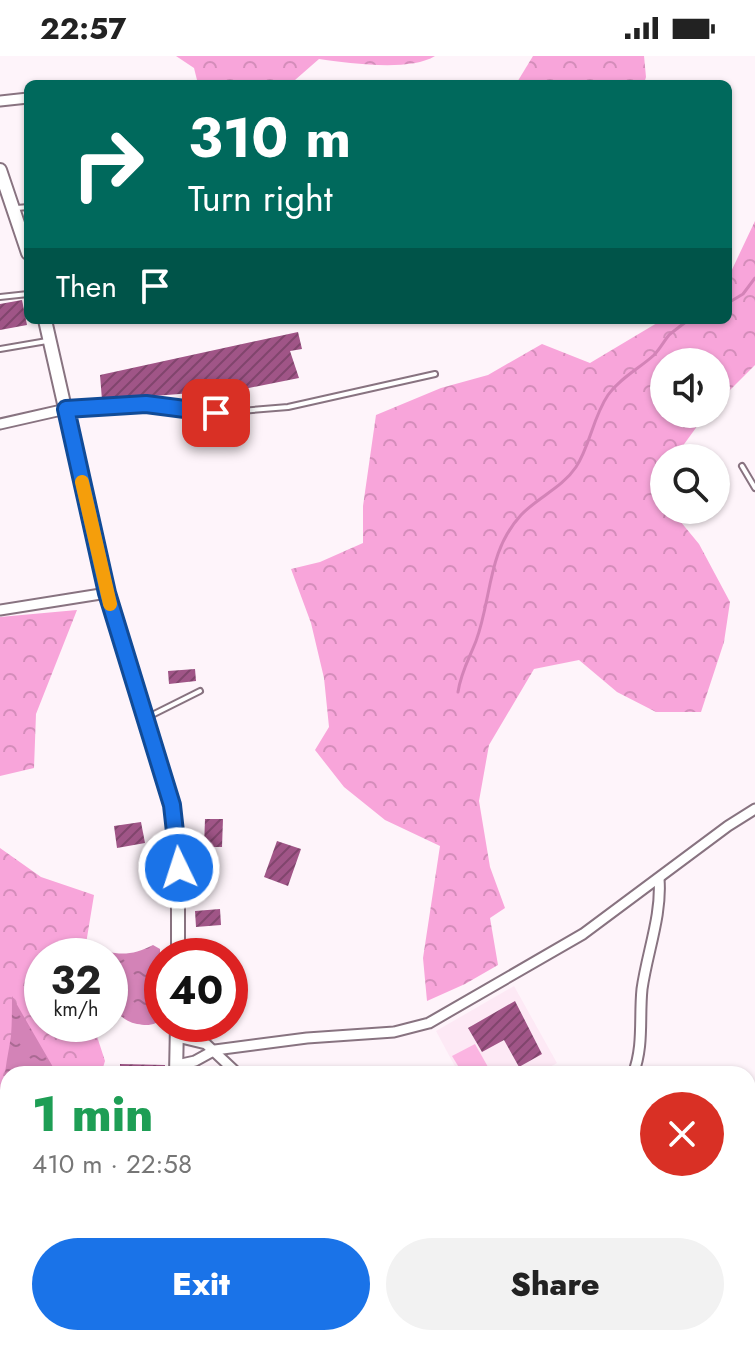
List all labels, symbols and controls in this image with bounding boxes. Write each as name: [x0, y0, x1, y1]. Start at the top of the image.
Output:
text: 22:57: [40, 7, 126, 50]
text: 310 m: [188, 97, 351, 178]
icon: right: [56, 112, 160, 216]
text: Turn right: [188, 172, 333, 224]
icon: arrive: [133, 264, 177, 308]
text: Then: [56, 265, 117, 308]
map controls: [650, 348, 730, 524]
button: sound: [650, 348, 730, 428]
pin: [182, 379, 250, 447]
icon: arrive: [194, 391, 238, 435]
button: search: [650, 444, 730, 524]
position arrow: [137, 826, 221, 910]
speed limit sign: 40: [144, 938, 248, 1042]
text: 32: [50, 951, 102, 1009]
text: km/h: [53, 995, 99, 1024]
text: 1 min: [32, 1080, 153, 1149]
button: close: [640, 1092, 724, 1176]
text: 410 m · 22:58: [32, 1145, 192, 1183]
button: Exit: [32, 1238, 370, 1330]
button: Share: [386, 1238, 724, 1330]

